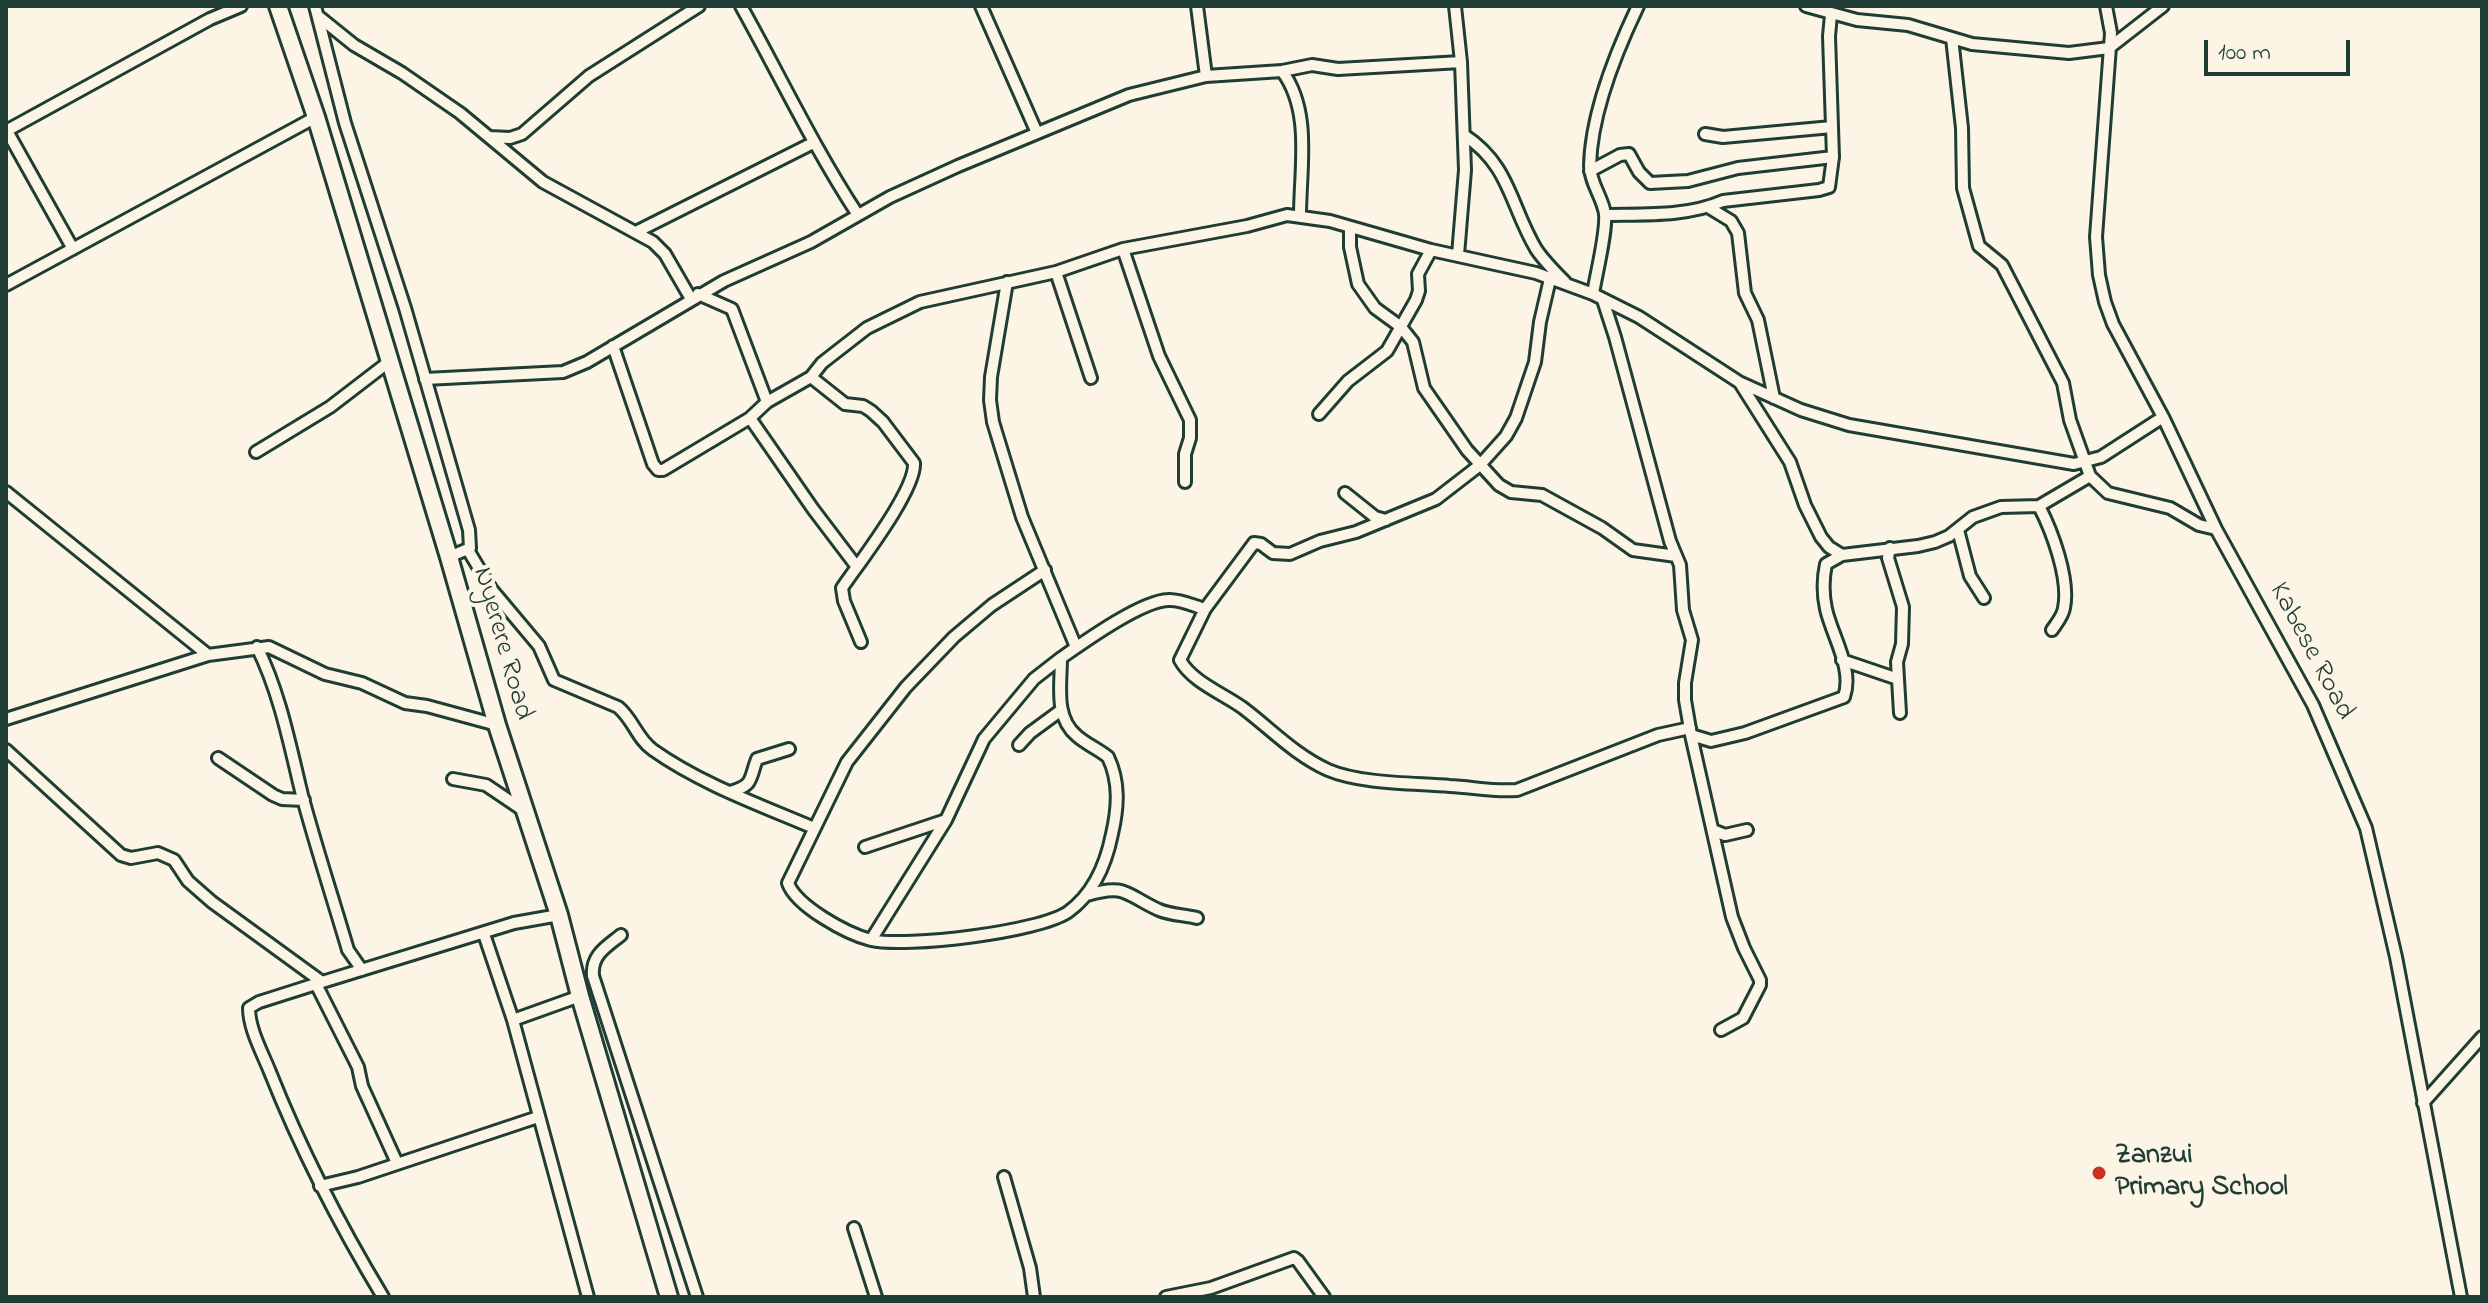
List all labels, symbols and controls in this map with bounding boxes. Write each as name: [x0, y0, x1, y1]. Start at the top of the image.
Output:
scale bar: [2208, 24, 2354, 74]
text: 100 m: [2218, 36, 2271, 71]
street label: Nyerere Road: [463, 564, 539, 724]
street label: Kabese Road: [2260, 578, 2360, 726]
place label: Zanzui Primary School: [2115, 1140, 2288, 1206]
marker: Zanzui Primary School: [2090, 1164, 2108, 1182]

